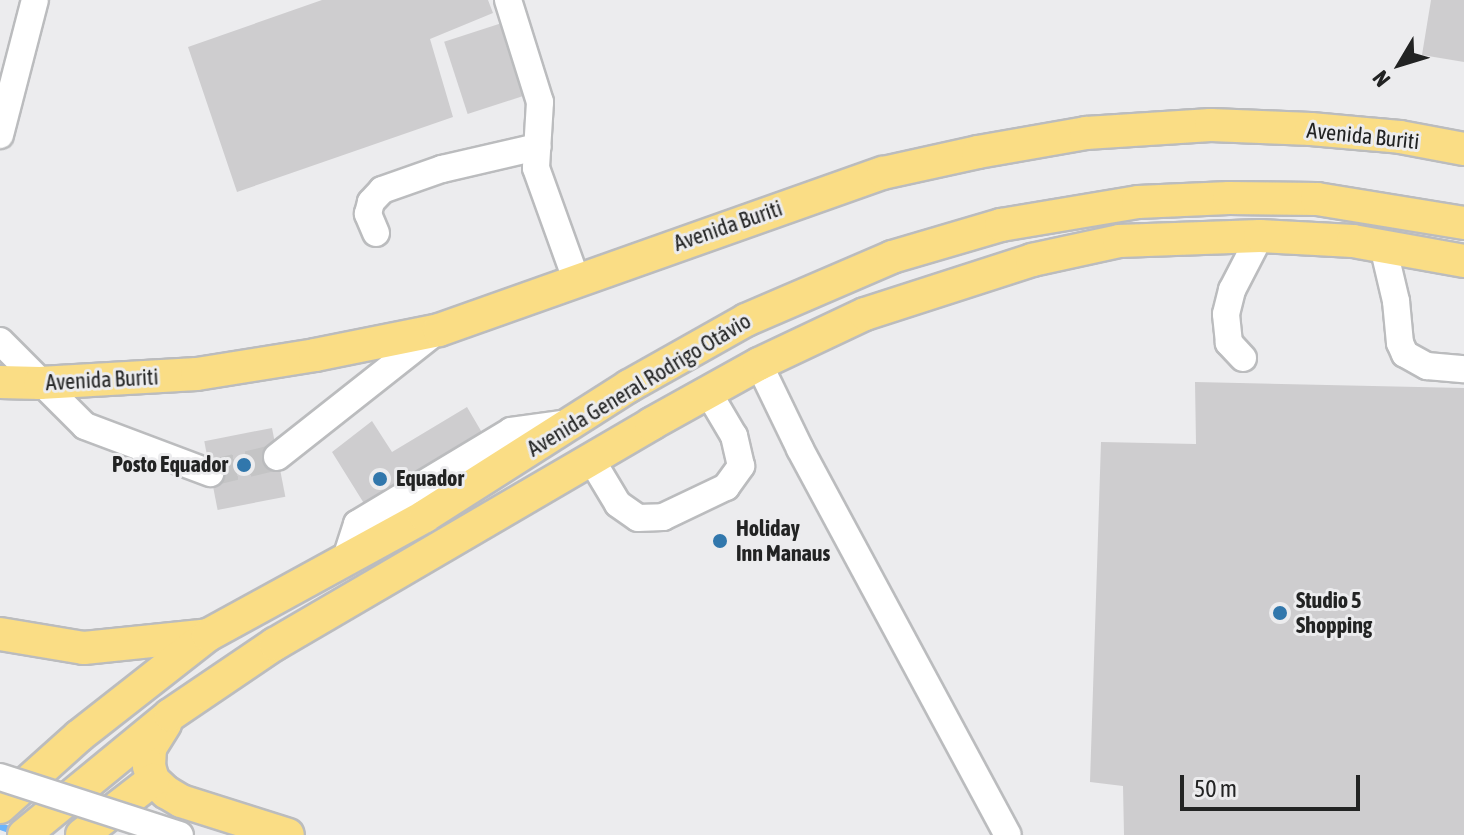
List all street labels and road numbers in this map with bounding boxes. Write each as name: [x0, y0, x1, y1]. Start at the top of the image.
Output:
street label: Avenida Buriti: [1305, 117, 1421, 155]
street label: Avenida Buriti: [670, 195, 786, 257]
street label: Avenida General Rodrigo Otávio: [522, 308, 756, 462]
street label: Avenida Buriti: [45, 364, 159, 396]

